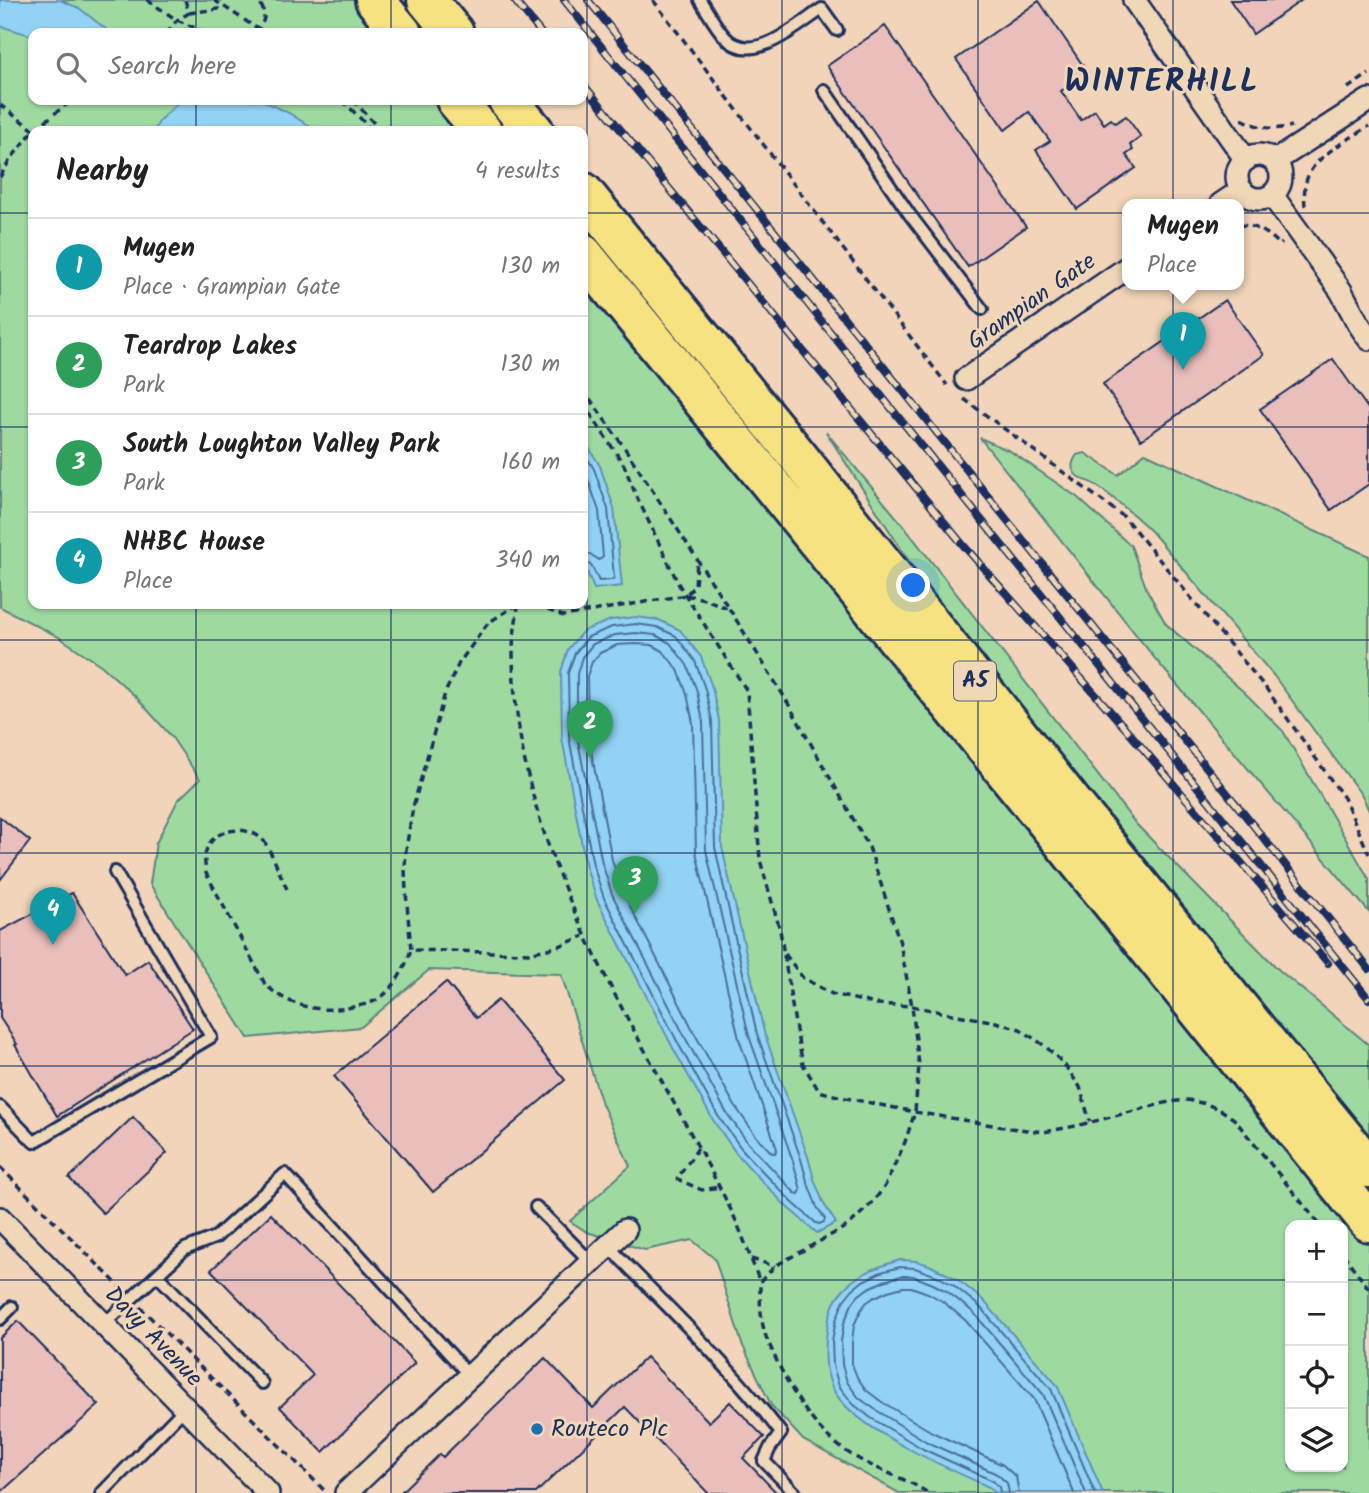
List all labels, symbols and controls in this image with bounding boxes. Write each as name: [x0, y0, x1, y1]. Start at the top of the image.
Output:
search box: [28, 28, 588, 105]
text: Search here: [108, 46, 236, 88]
icon: search: [52, 48, 90, 86]
district label: WINTERHILL: [1064, 57, 1260, 108]
text: Nearby: [56, 148, 148, 196]
text: 4 results: [475, 154, 560, 190]
popup: [1122, 199, 1244, 290]
text: Mugen: [1147, 206, 1219, 248]
text: Mugen: [123, 228, 195, 270]
street label: Grampian Gate: [959, 243, 1105, 361]
text: Place: [1147, 248, 1197, 284]
text: 1: [76, 249, 82, 285]
text: 130 m: [501, 249, 560, 285]
text: Place · Grampian Gate: [123, 270, 340, 306]
pin: 1: [1160, 312, 1206, 370]
text: Teardrop Lakes: [123, 326, 297, 368]
text: 2: [72, 347, 86, 383]
text: 130 m: [501, 347, 560, 383]
text: Park: [123, 368, 165, 404]
text: South Loughton Valley Park: [123, 424, 439, 466]
text: 3: [73, 445, 85, 481]
text: 160 m: [501, 445, 560, 481]
text: Park: [123, 466, 165, 502]
text: NHBC House: [123, 522, 265, 564]
text: 4: [73, 543, 85, 579]
text: 340 m: [495, 543, 560, 579]
text: Place: [123, 564, 173, 600]
your location: [896, 568, 930, 602]
road number: A5: [954, 662, 996, 701]
pin: 2: [567, 700, 613, 758]
pin: 3: [612, 856, 658, 914]
pin: 4: [30, 887, 76, 945]
map controls: [1285, 1220, 1348, 1472]
button: +: [1285, 1220, 1348, 1283]
street label: Davy Avenue: [94, 1277, 212, 1397]
button: −: [1285, 1283, 1348, 1346]
button: locate: [1285, 1346, 1348, 1409]
button: layers: [1285, 1409, 1348, 1472]
place label: Routeco Plc: [551, 1410, 668, 1449]
marker: Routeco Plc: [529, 1421, 545, 1437]

